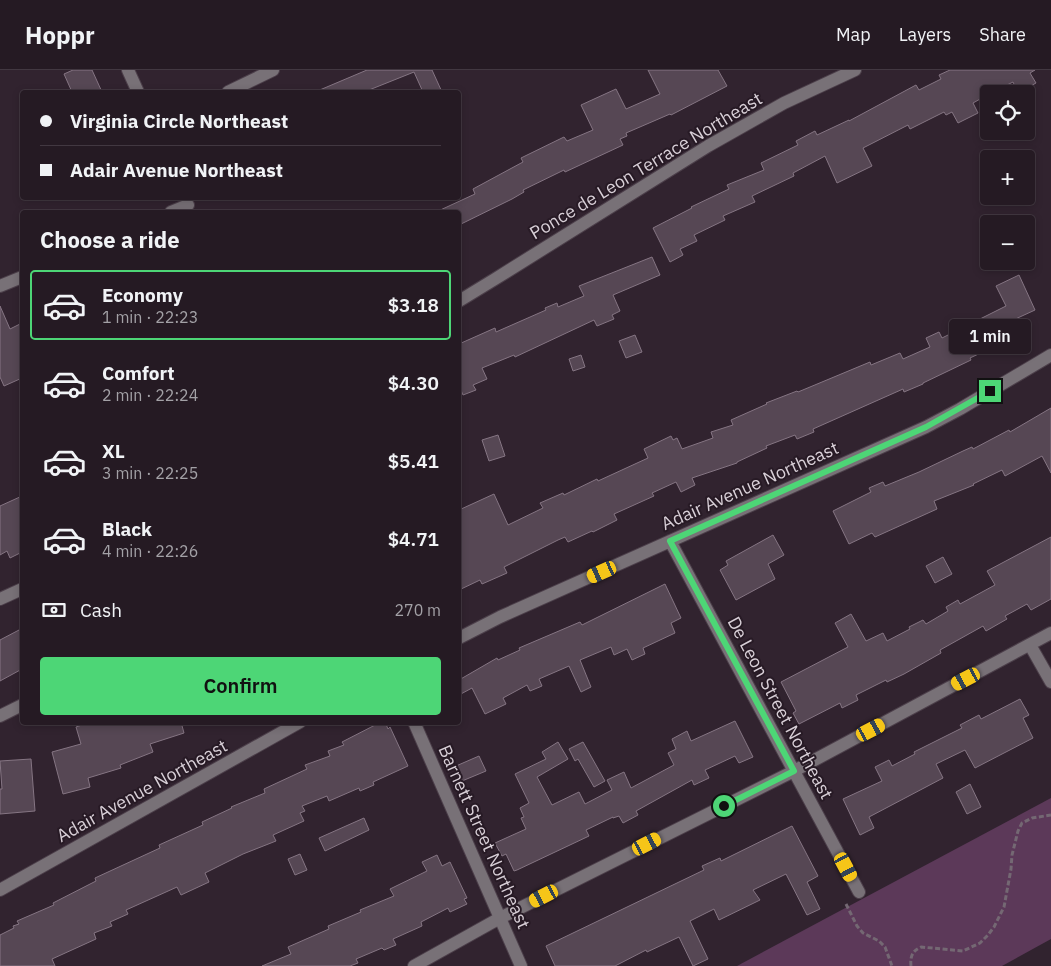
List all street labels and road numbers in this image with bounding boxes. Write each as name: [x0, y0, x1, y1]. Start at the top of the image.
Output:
street label: Ponce de Leon Terrace Northeast: [525, 87, 766, 244]
street label: Adair Avenue Northeast: [658, 436, 842, 535]
street label: De Leon Street Northeast: [722, 612, 838, 803]
street label: Adair Avenue Northeast: [52, 734, 231, 847]
street label: Barnett Street Northeast: [433, 741, 535, 932]

